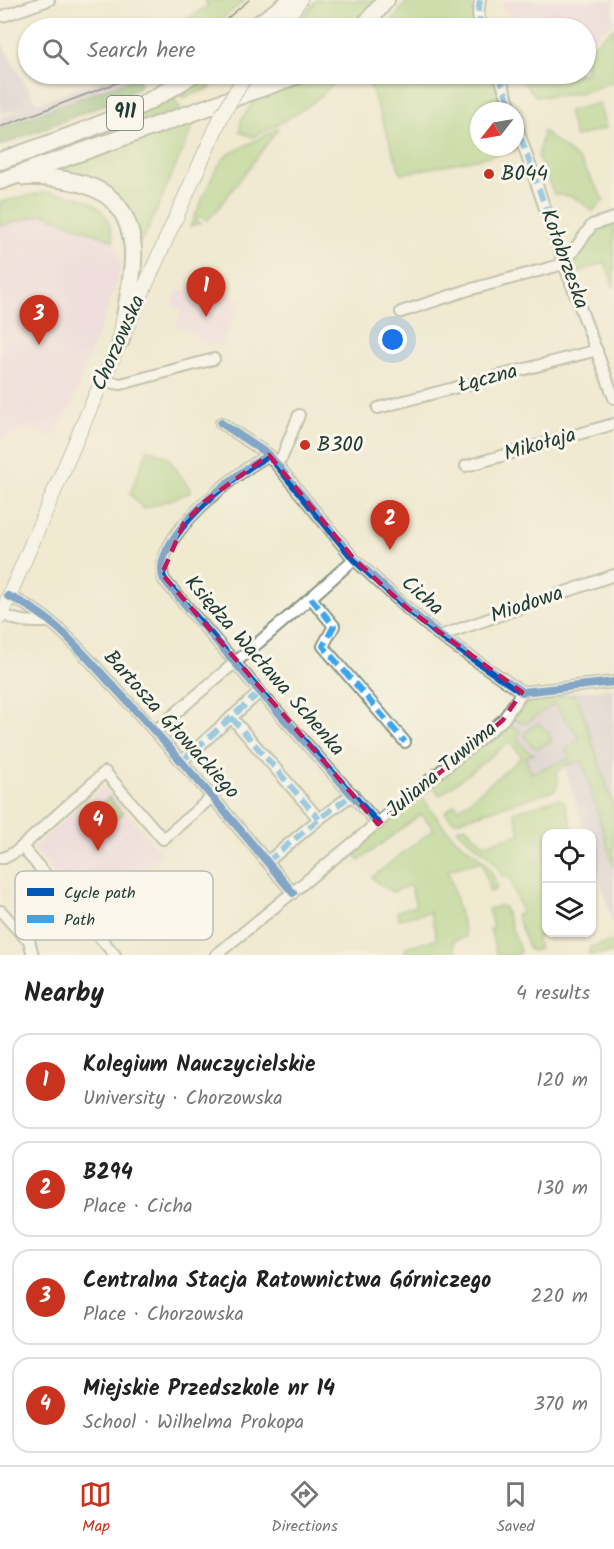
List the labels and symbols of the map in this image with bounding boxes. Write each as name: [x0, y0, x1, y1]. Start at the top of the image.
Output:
road number: 911: [107, 96, 143, 130]
north arrow: [470, 102, 524, 156]
place label: B044: [501, 158, 548, 191]
marker: B044: [482, 167, 496, 181]
street label: Kołobrzeska: [531, 204, 597, 314]
pin: 1: [186, 268, 226, 317]
street label: Chorzowska: [83, 290, 155, 396]
pin: 3: [20, 296, 58, 345]
your location: [378, 325, 407, 354]
street label: Łączna: [455, 355, 521, 403]
street label: Mikołaja: [500, 419, 580, 471]
place label: B300: [317, 429, 363, 462]
marker: B300: [298, 438, 312, 452]
pin: 2: [370, 500, 410, 550]
street label: Księdza Wacława Schenka: [176, 568, 352, 764]
street label: Cicha: [393, 568, 451, 624]
street label: Miodowa: [486, 577, 568, 633]
street label: Bartosza Głowackiego: [95, 643, 247, 807]
street label: Juliana Tuwima: [379, 714, 505, 826]
pin: 4: [78, 802, 118, 851]
legend: [15, 871, 213, 940]
text: Cycle path: [64, 881, 136, 906]
text: Path: [64, 908, 95, 933]

